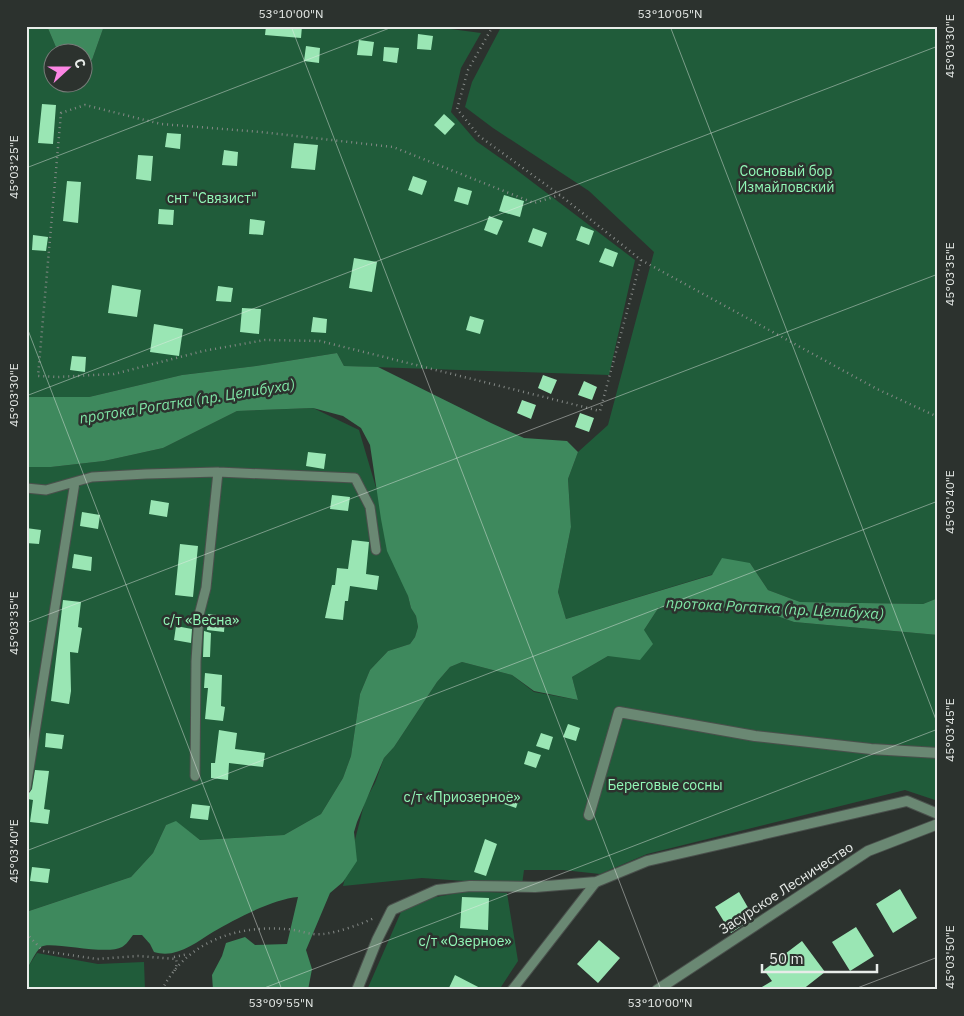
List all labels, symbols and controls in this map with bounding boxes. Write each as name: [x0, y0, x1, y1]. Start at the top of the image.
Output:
text: 53°10'00"N: [258, 6, 324, 21]
text: 53°10'05"N: [637, 6, 703, 21]
text: 45°03'30"E: [942, 14, 957, 78]
north arrow: [42, 42, 92, 92]
text: С: [70, 56, 90, 71]
text: 45°03'25"E: [6, 135, 21, 199]
park label: Сосновый бор Измайловский: [737, 162, 835, 196]
park label: снт "Связист": [167, 189, 257, 207]
text: 45°03'35"E: [942, 242, 957, 306]
text: 45°03'30"E: [6, 363, 21, 427]
water label: протока Рогатка (пр. Целибуха): [78, 375, 296, 427]
text: 45°03'40"E: [942, 470, 957, 534]
text: 45°03'35"E: [6, 591, 21, 655]
water label: протока Рогатка (пр. Целибуха): [666, 593, 884, 623]
park label: с/т «Весна»: [163, 611, 239, 629]
text: 45°03'45"E: [942, 698, 957, 762]
park label: Береговые сосны: [607, 776, 723, 794]
park label: с/т «Приозерное»: [403, 788, 521, 806]
text: 45°03'40"E: [6, 819, 21, 883]
street label: Засурское Лесничество: [715, 838, 857, 938]
text: 45°03'50"E: [942, 925, 957, 989]
park label: с/т «Озерное»: [418, 932, 512, 950]
scale bar: [762, 941, 876, 973]
text: 50 m: [769, 949, 804, 968]
text: 53°09'55"N: [248, 995, 314, 1010]
text: 53°10'00"N: [627, 995, 693, 1010]

